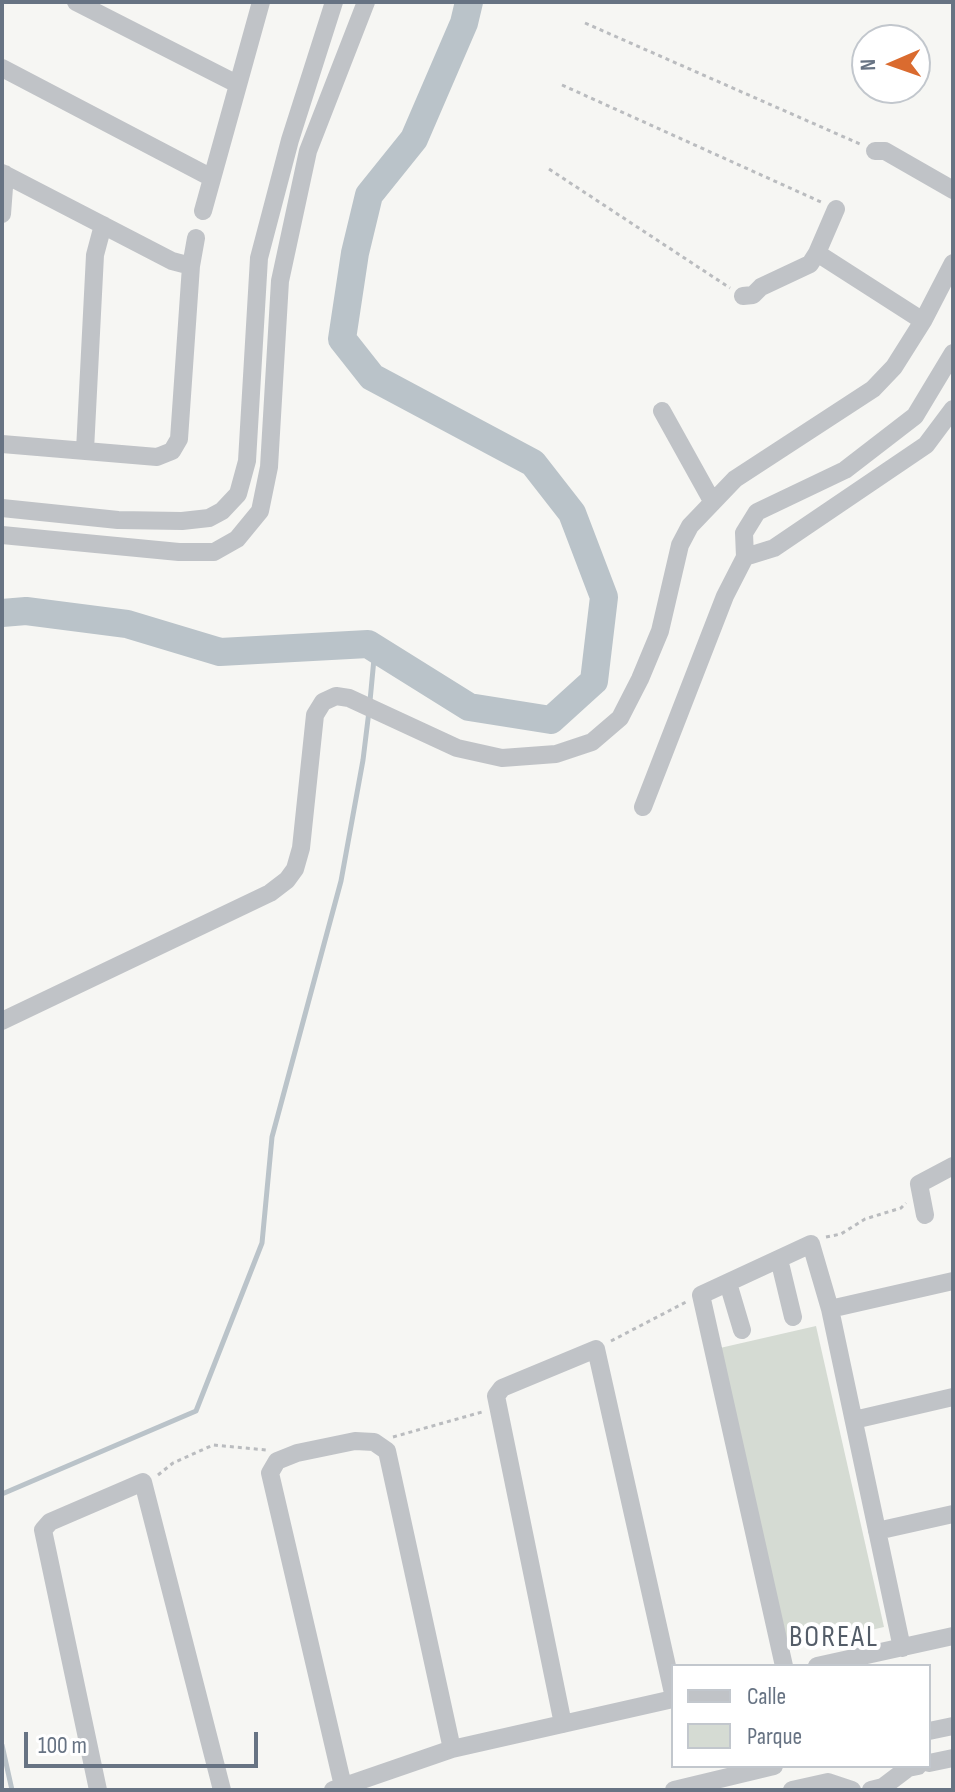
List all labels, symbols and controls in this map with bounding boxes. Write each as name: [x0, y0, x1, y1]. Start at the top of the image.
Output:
north arrow: [851, 24, 931, 104]
text: N: [855, 58, 882, 71]
district label: BOREAL: [789, 1620, 879, 1656]
legend: [671, 1664, 931, 1768]
text: Calle: [747, 1682, 786, 1711]
scale bar: [28, 1716, 262, 1766]
text: Parque: [747, 1722, 802, 1751]
text: 100 m: [38, 1731, 87, 1760]

